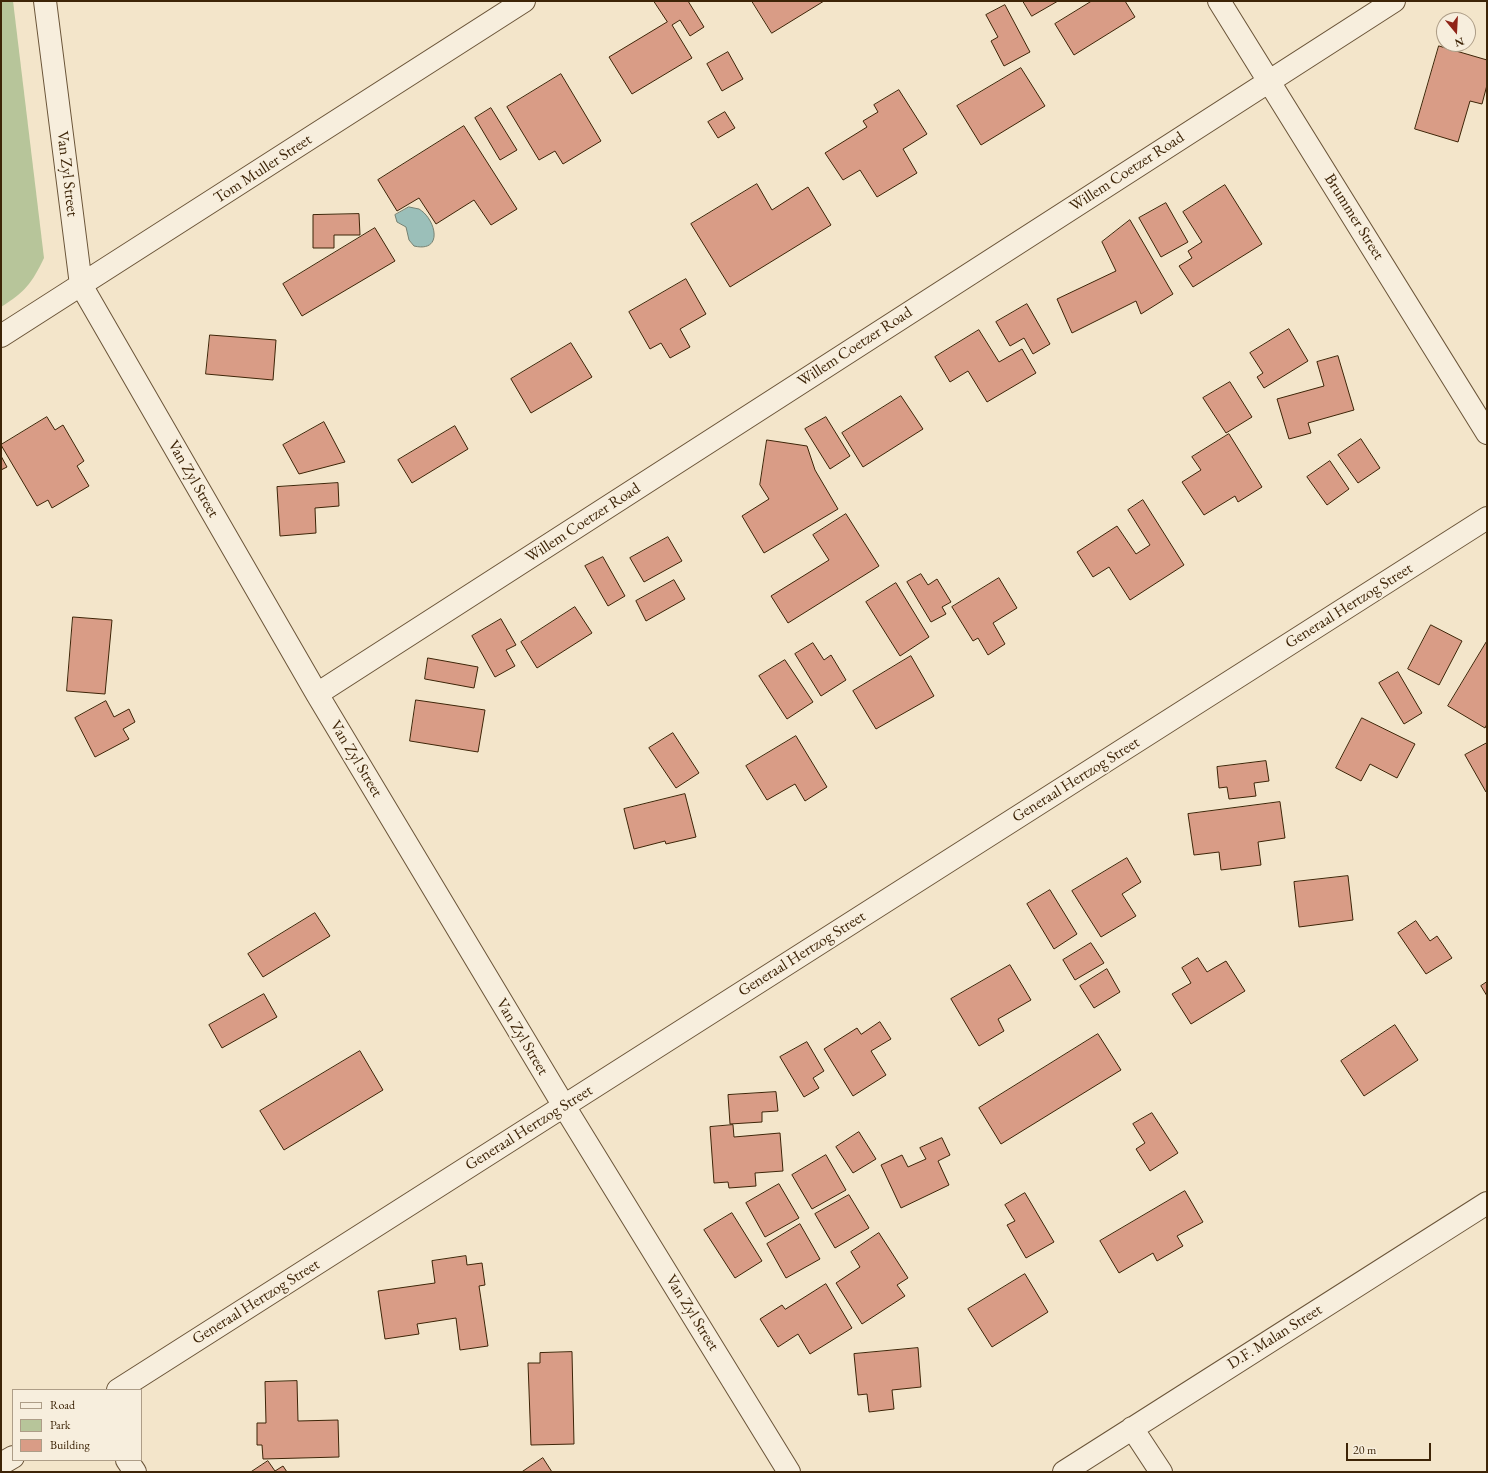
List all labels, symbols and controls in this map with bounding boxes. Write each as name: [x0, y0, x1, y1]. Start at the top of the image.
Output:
north arrow: [1436, 12, 1476, 52]
text: N: [1453, 34, 1466, 50]
street label: Willem Coetzer Road: [1066, 128, 1188, 216]
street label: Van Zyl Street: [52, 130, 82, 218]
street label: Tom Muller Street: [210, 130, 316, 208]
street label: Brummer Street: [1320, 170, 1388, 264]
street label: Willem Coetzer Road: [794, 303, 916, 391]
street label: Van Zyl Street: [163, 437, 223, 521]
street label: Willem Coetzer Road: [522, 479, 644, 567]
street label: Generaal Hertzog Street: [1282, 559, 1416, 653]
street label: Van Zyl Street: [326, 717, 386, 801]
street label: Generaal Hertzog Street: [1009, 733, 1143, 827]
street label: Generaal Hertzog Street: [735, 907, 869, 1001]
street label: Van Zyl Street: [492, 995, 552, 1079]
street label: Generaal Hertzog Street: [462, 1081, 596, 1175]
street label: Generaal Hertzog Street: [189, 1255, 323, 1349]
street label: Van Zyl Street: [661, 1271, 723, 1355]
street label: D.F. Malan Street: [1224, 1300, 1326, 1374]
legend: [12, 1389, 142, 1461]
text: Road: [50, 1397, 75, 1413]
text: Park: [50, 1417, 70, 1433]
scale bar: [1348, 1435, 1433, 1461]
text: Building: [50, 1437, 90, 1453]
text: 20 m: [1353, 1442, 1376, 1458]

